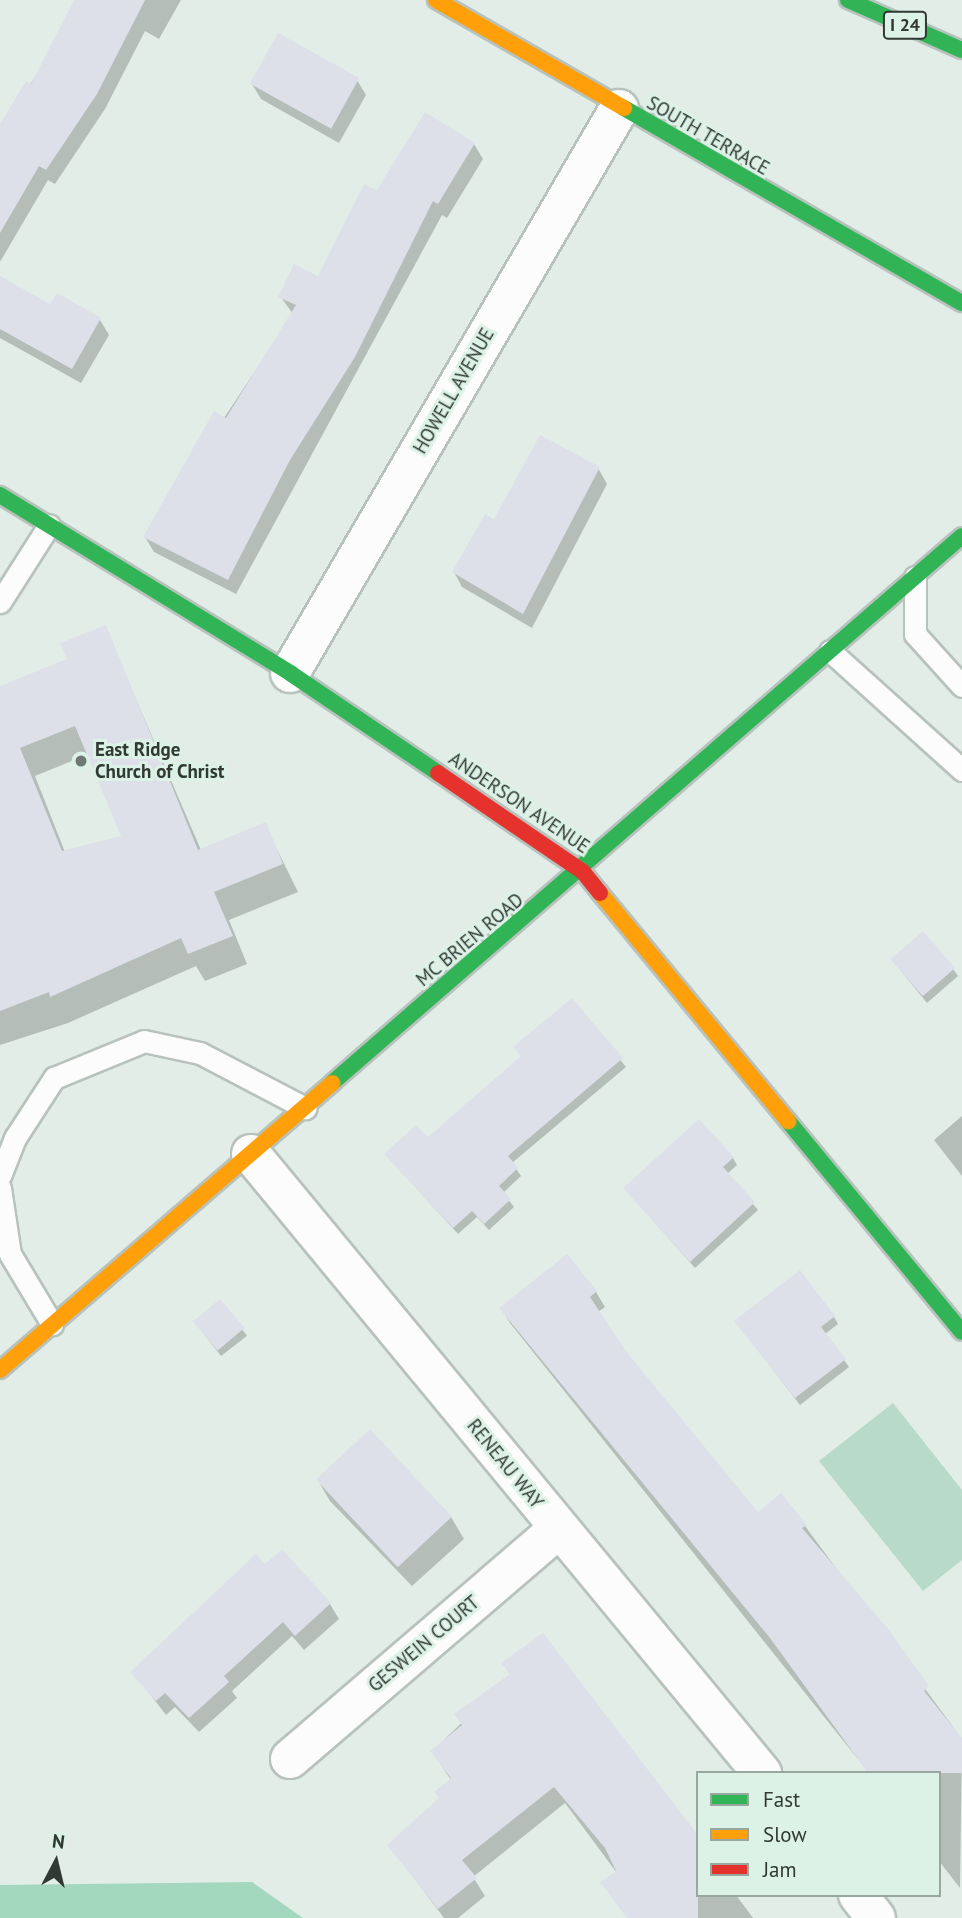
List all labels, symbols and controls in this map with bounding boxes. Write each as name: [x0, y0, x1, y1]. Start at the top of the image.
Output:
road number: I 24: [882, 10, 928, 40]
street label: SOUTH TERRACE: [642, 92, 774, 180]
street label: HOWELL AVENUE: [408, 324, 500, 458]
place label: East Ridge Church of Christ: [95, 739, 225, 783]
street label: ANDERSON AVENUE: [444, 747, 594, 859]
marker: East Ridge Church of Christ: [73, 753, 89, 769]
street label: MC BRIEN ROAD: [412, 888, 528, 992]
street label: RENEAU WAY: [462, 1415, 548, 1513]
street label: GESWEIN COURT: [364, 1591, 484, 1697]
legend: [696, 1771, 941, 1897]
text: Fast: [763, 1786, 800, 1813]
text: Slow: [763, 1821, 807, 1848]
north arrow: [21, 1827, 91, 1897]
text: N: [51, 1828, 66, 1854]
text: Jam: [763, 1856, 797, 1883]

